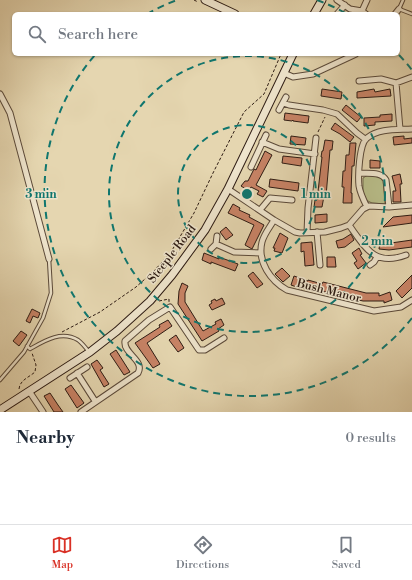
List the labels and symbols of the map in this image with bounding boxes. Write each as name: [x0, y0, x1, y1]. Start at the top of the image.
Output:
text: 3 min: [25, 187, 57, 202]
centre of rings: [240, 187, 254, 201]
text: 1 min: [301, 187, 332, 202]
street label: Steeple Road: [145, 222, 200, 286]
text: 2 min: [361, 234, 393, 249]
street label: Bush Manor: [294, 276, 363, 306]

